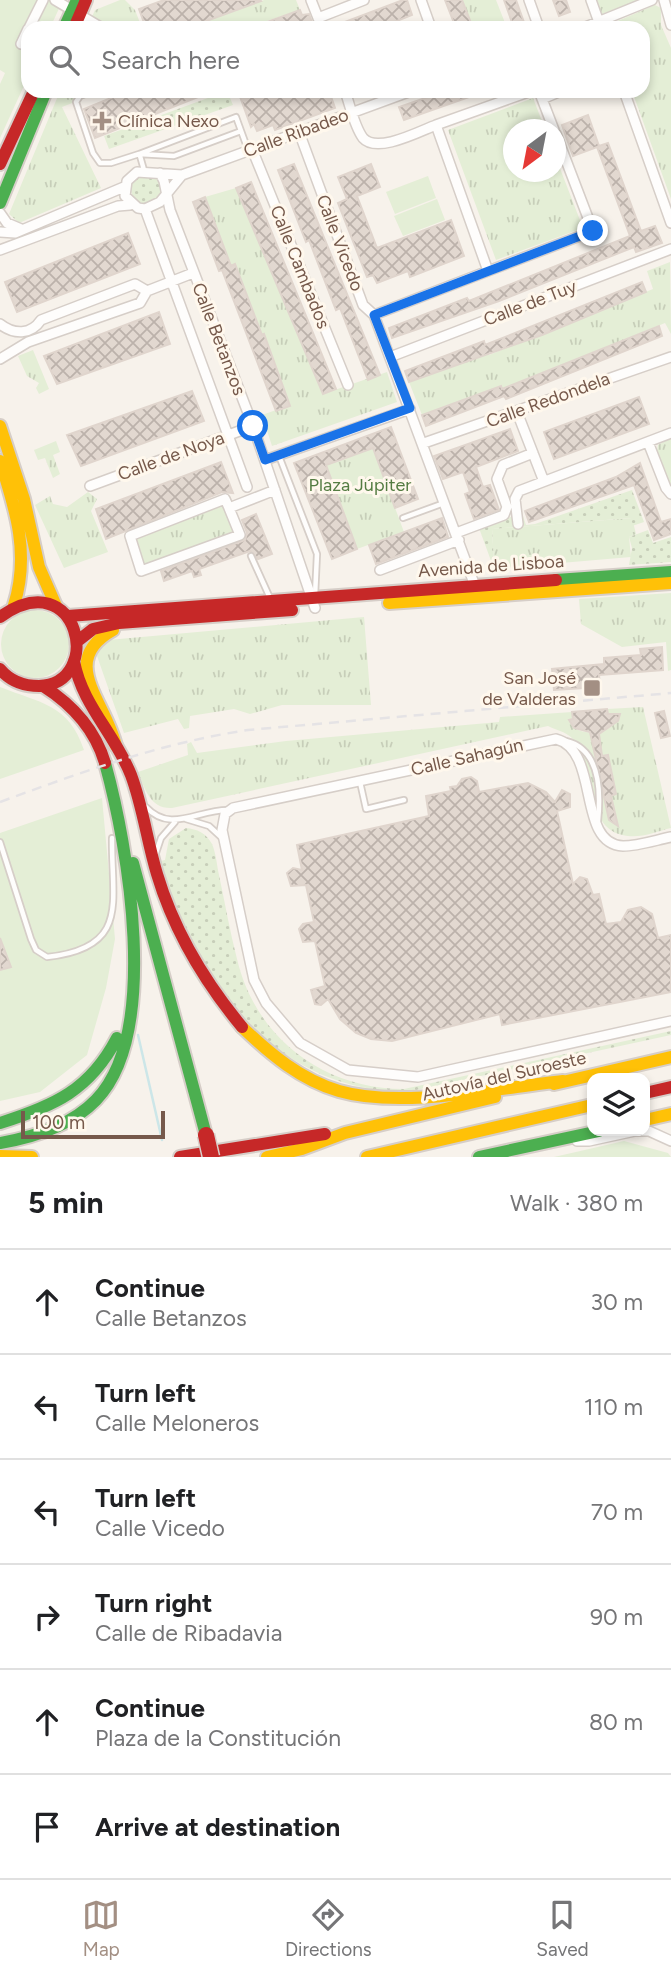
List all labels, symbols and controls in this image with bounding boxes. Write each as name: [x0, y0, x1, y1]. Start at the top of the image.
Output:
search box: [21, 21, 650, 98]
icon: search: [45, 41, 83, 79]
text: Search here: [101, 44, 240, 76]
street label: Calle Ribadeo: [240, 104, 352, 162]
place label: Clínica Nexo: [118, 110, 219, 132]
marker: Clínica Nexo: [92, 111, 112, 131]
north arrow: [503, 119, 566, 182]
street label: Calle Vicedo: [312, 192, 368, 294]
street label: Calle Cambados: [265, 202, 335, 332]
route end: [577, 215, 608, 246]
street label: Calle de Tuy: [480, 275, 580, 331]
street label: Calle Betanzos: [187, 280, 251, 398]
street label: Calle Redondela: [483, 367, 613, 433]
route start: [237, 410, 268, 441]
street label: Calle de Noya: [115, 427, 227, 485]
park label: Plaza Júpiter: [309, 474, 411, 496]
street label: Avenida de Lisboa: [417, 550, 565, 582]
place label: San José de Valderas: [482, 667, 576, 710]
marker: San José de Valderas: [582, 678, 602, 698]
street label: Calle Sahagún: [409, 733, 525, 781]
street label: Autovía del Suroeste: [420, 1046, 588, 1106]
map controls: [587, 1073, 650, 1136]
button: layers: [587, 1073, 650, 1136]
scale bar: [21, 1108, 164, 1140]
text: 100 m: [32, 1111, 85, 1134]
text: 5 min: [28, 1184, 104, 1221]
text: Walk · 380 m: [510, 1189, 643, 1217]
text: Continue: [95, 1272, 205, 1304]
icon: ahead: [28, 1283, 66, 1321]
text: 30 m: [590, 1288, 643, 1316]
text: Calle Betanzos: [95, 1304, 247, 1332]
text: Turn left: [95, 1377, 196, 1409]
icon: left: [28, 1388, 66, 1426]
text: 110 m: [584, 1393, 643, 1421]
text: Calle Meloneros: [95, 1409, 259, 1437]
text: Turn left: [95, 1482, 196, 1514]
icon: left: [28, 1493, 66, 1531]
text: 70 m: [591, 1498, 643, 1526]
text: Calle Vicedo: [95, 1514, 225, 1542]
text: Turn right: [95, 1587, 212, 1619]
icon: right: [28, 1598, 66, 1636]
text: 90 m: [590, 1603, 643, 1631]
text: Calle de Ribadavia: [95, 1619, 282, 1647]
text: Continue: [95, 1692, 205, 1724]
icon: ahead: [28, 1703, 66, 1741]
text: 80 m: [589, 1708, 643, 1736]
text: Plaza de la Constitución: [95, 1724, 341, 1752]
icon: arrive: [28, 1808, 66, 1846]
text: Arrive at destination: [95, 1811, 340, 1843]
tab: Map: [82, 1896, 120, 1961]
tab: Directions: [285, 1896, 372, 1961]
tab: Saved: [536, 1896, 589, 1961]

